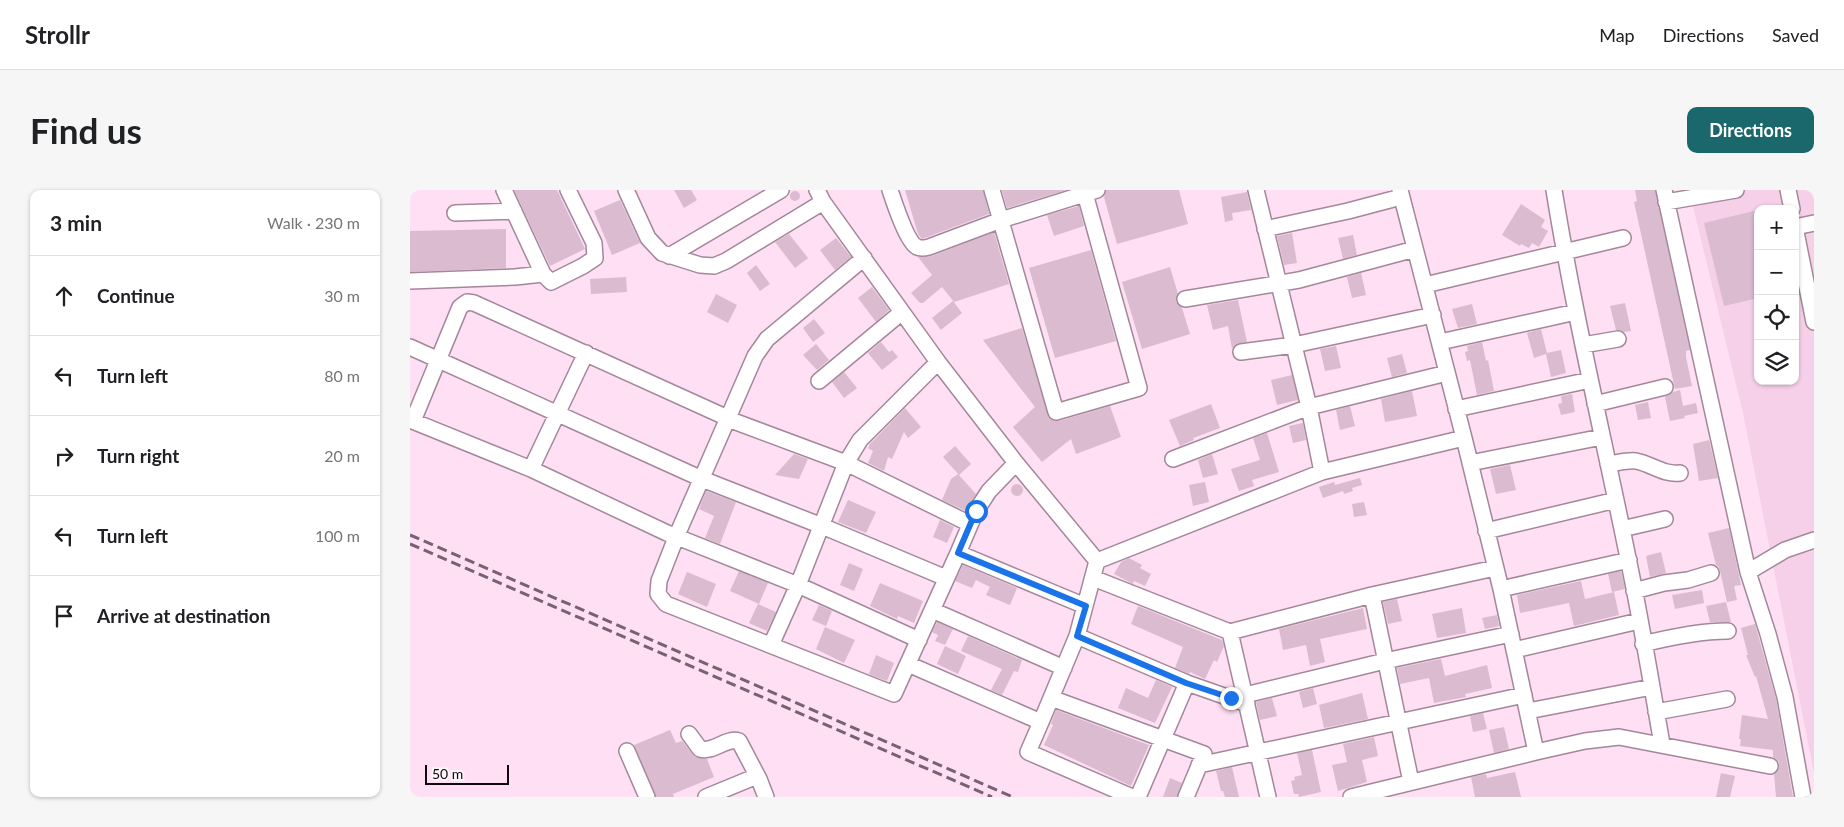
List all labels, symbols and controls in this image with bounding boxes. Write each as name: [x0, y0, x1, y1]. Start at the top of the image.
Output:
text: Strollr: [25, 20, 90, 49]
text: Map: [1599, 24, 1635, 46]
text: Directions: [1663, 24, 1744, 46]
text: Saved: [1772, 24, 1819, 46]
button: Directions: [1687, 107, 1814, 153]
text: Find us: [30, 109, 142, 151]
map controls: [1754, 205, 1799, 385]
button: +: [1754, 205, 1799, 250]
text: 3 min: [50, 210, 102, 235]
text: Walk · 230 m: [267, 213, 360, 232]
button: −: [1754, 250, 1799, 295]
icon: ahead: [50, 282, 78, 310]
text: Continue: [97, 284, 175, 307]
text: 30 m: [324, 286, 360, 305]
button: locate: [1754, 295, 1799, 340]
button: layers: [1754, 340, 1799, 385]
icon: left: [50, 362, 78, 390]
text: Turn left: [97, 364, 168, 387]
text: 80 m: [324, 366, 360, 385]
icon: right: [50, 442, 78, 470]
text: Turn right: [97, 444, 179, 467]
text: 20 m: [324, 446, 360, 465]
route start: [965, 500, 988, 523]
icon: left: [50, 522, 78, 550]
text: Turn left: [97, 524, 168, 547]
text: 100 m: [315, 526, 360, 545]
icon: arrive: [50, 602, 78, 630]
text: Arrive at destination: [97, 604, 270, 627]
route end: [1220, 687, 1243, 710]
scale bar: [425, 762, 509, 785]
text: 50 m: [432, 765, 463, 782]

